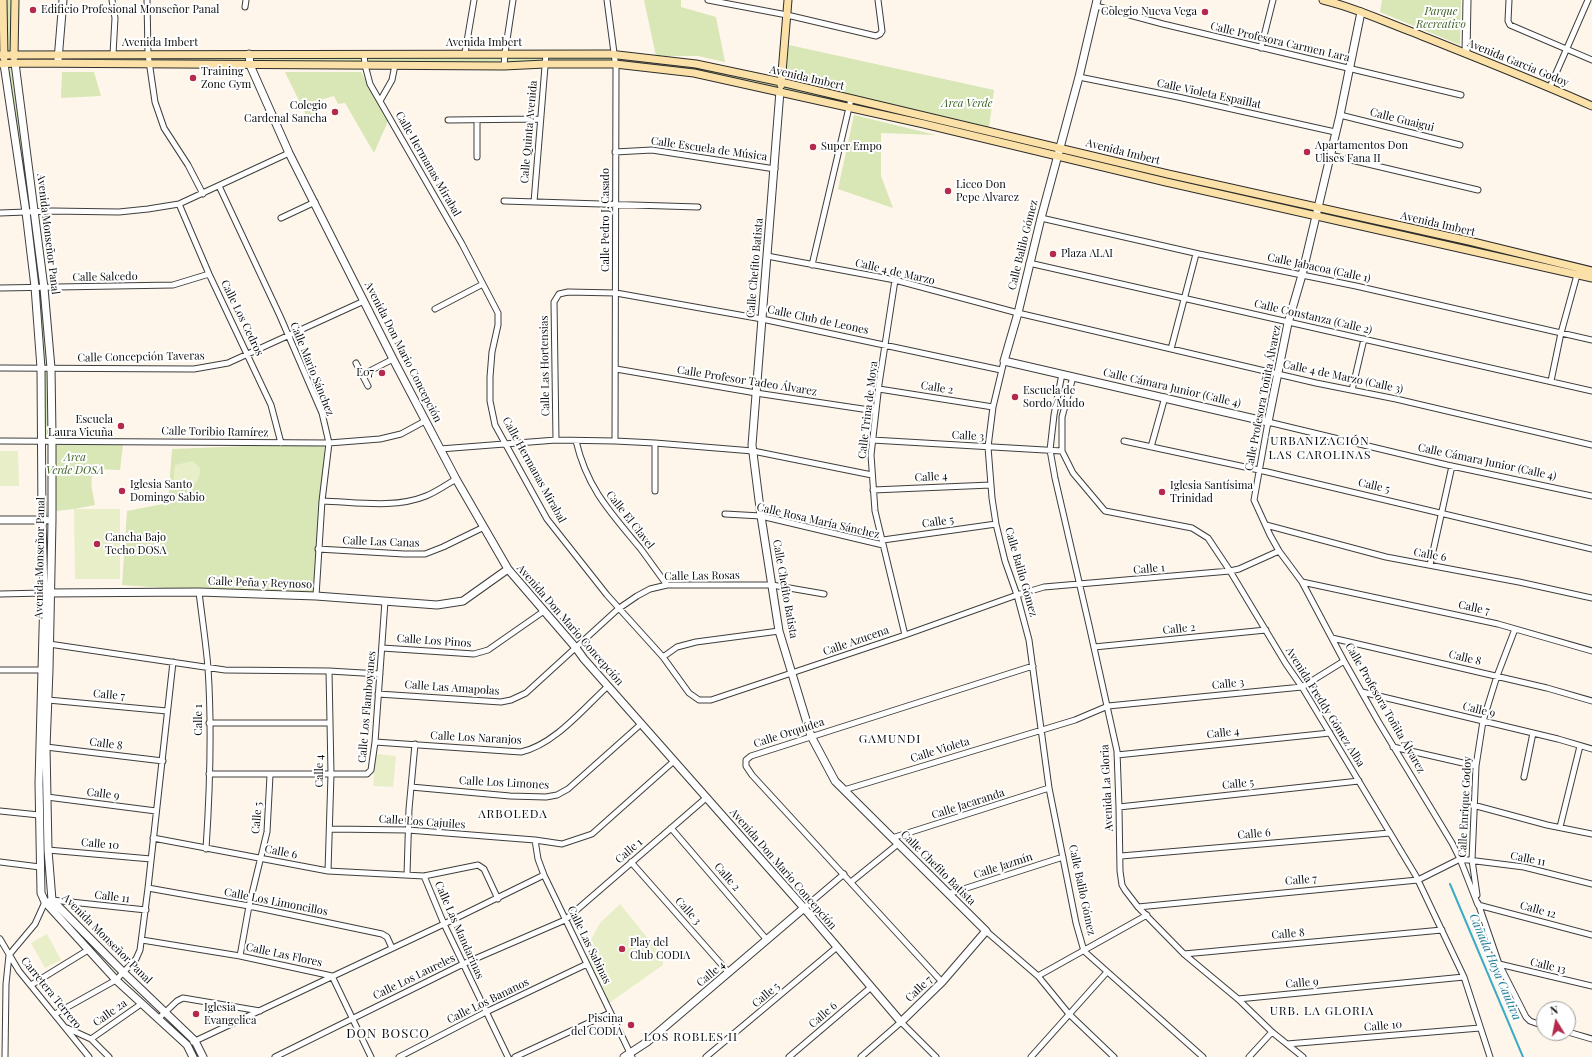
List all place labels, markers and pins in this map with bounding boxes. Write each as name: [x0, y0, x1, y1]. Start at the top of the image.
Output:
place label: Edificio Profesional Monseñor Panal: [41, 3, 219, 17]
marker: Edificio Profesional Monseñor Panal: [28, 5, 38, 15]
place label: Colegio Nueva Vega: [1101, 5, 1197, 19]
marker: Colegio Nueva Vega: [1200, 7, 1210, 17]
place label: Training Zone Gym: [201, 65, 251, 91]
marker: Training Zone Gym: [188, 73, 198, 83]
place label: Colegio Cardenal Sancha: [244, 99, 327, 125]
marker: Colegio Cardenal Sancha: [330, 107, 340, 117]
place label: Apartamentos Don Ulises Fana II: [1315, 139, 1408, 165]
place label: Super Empo: [821, 140, 882, 154]
marker: Super Empo: [808, 142, 818, 152]
marker: Apartamentos Don Ulises Fana II: [1302, 147, 1312, 157]
place label: Liceo Don Pepe Alvarez: [956, 178, 1019, 204]
marker: Liceo Don Pepe Alvarez: [943, 186, 953, 196]
place label: Plaza ALAI: [1061, 247, 1113, 261]
marker: Plaza ALAI: [1048, 249, 1058, 259]
place label: E07: [356, 366, 374, 380]
marker: E07: [377, 368, 387, 378]
place label: Escuela de Sordo/Mudo: [1023, 384, 1084, 410]
marker: Escuela de Sordo/Mudo: [1010, 392, 1020, 402]
place label: Escuela Laura Vicuña: [48, 413, 113, 439]
marker: Escuela Laura Vicuña: [116, 421, 126, 431]
place label: Iglesia Santo Domingo Sabio: [130, 478, 205, 504]
place label: Iglesia Santísima Trinidad: [1170, 479, 1253, 505]
marker: Iglesia Santo Domingo Sabio: [117, 486, 127, 496]
marker: Iglesia Santísima Trinidad: [1157, 487, 1167, 497]
place label: Cancha Bajo Techo DOSA: [105, 531, 166, 557]
marker: Cancha Bajo Techo DOSA: [92, 539, 102, 549]
place label: Play del Club CODIA: [630, 936, 690, 962]
marker: Play del Club CODIA: [617, 944, 627, 954]
place label: Iglesia Evangelica: [204, 1001, 256, 1027]
marker: Iglesia Evangelica: [191, 1009, 201, 1019]
place label: Piscina del CODIA: [571, 1012, 623, 1038]
marker: Piscina del CODIA: [626, 1020, 636, 1030]

